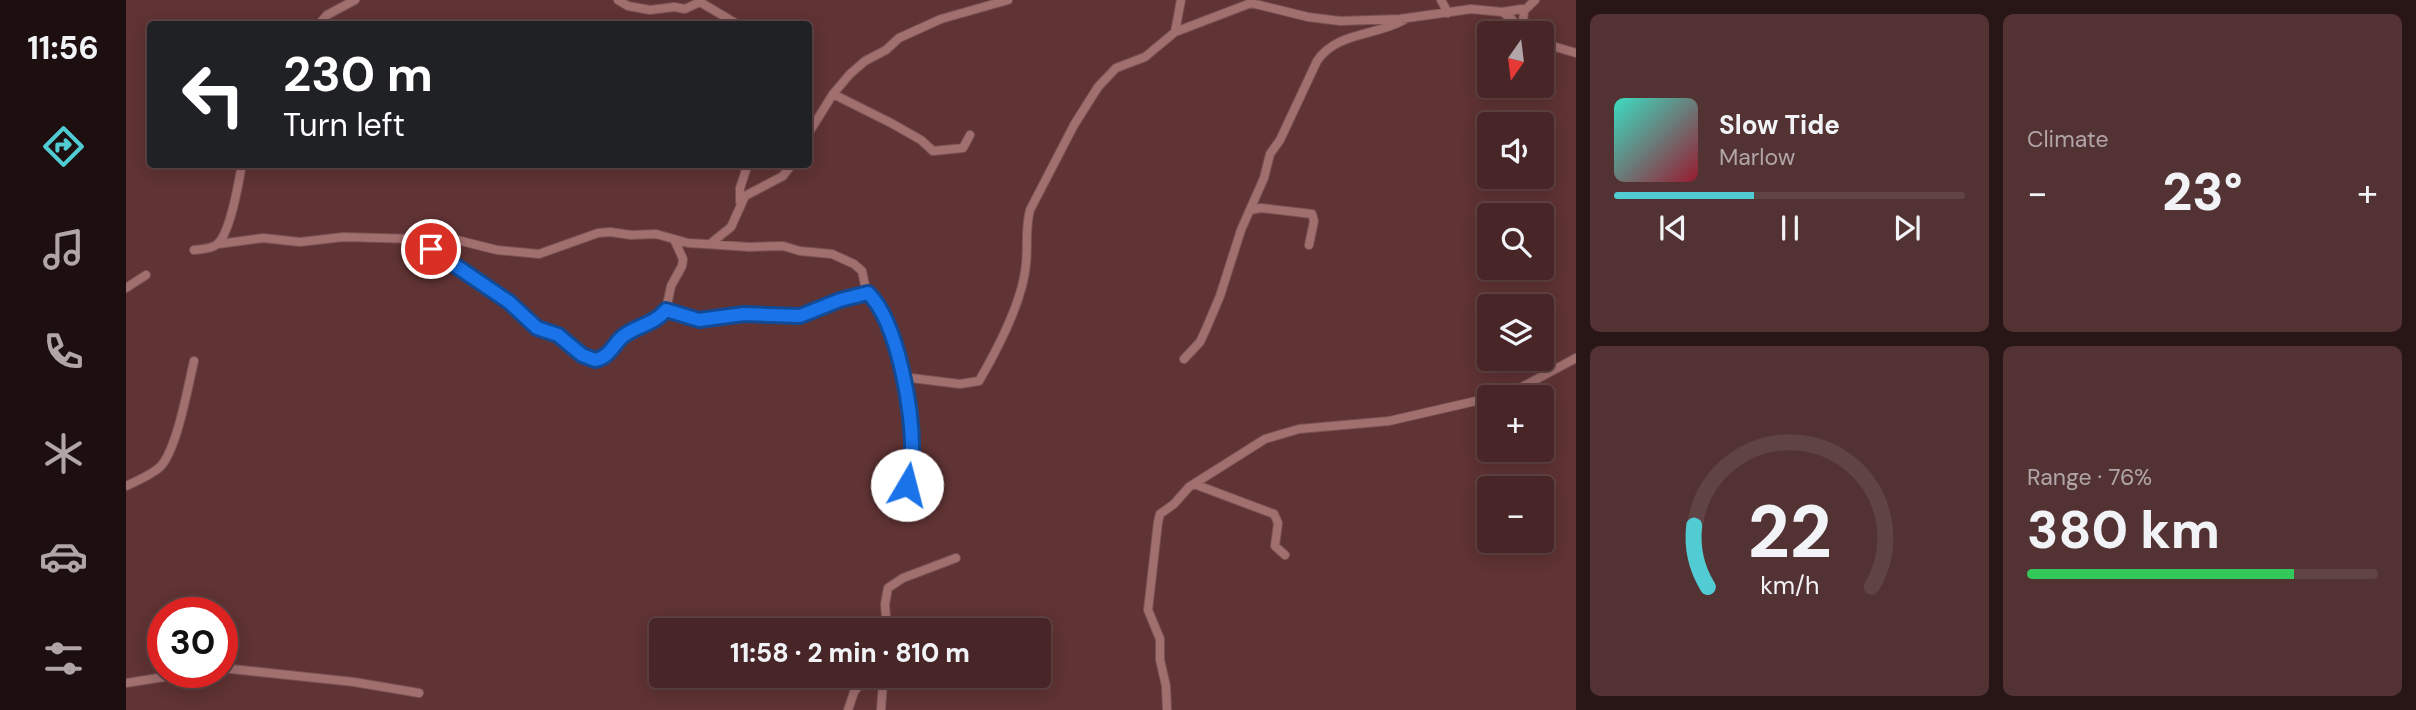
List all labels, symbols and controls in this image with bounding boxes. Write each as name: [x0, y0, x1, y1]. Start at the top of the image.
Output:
north arrow: [1477, 21, 1554, 98]
map controls: [1477, 21, 1554, 553]
text: 11:56: [27, 27, 99, 69]
text: 230 m: [283, 42, 433, 106]
icon: left: [168, 49, 259, 140]
text: Turn left: [283, 104, 405, 146]
text: Slow Tide: [1719, 108, 1840, 142]
button: sound: [1477, 112, 1554, 189]
icon: directions: [39, 122, 88, 171]
text: Climate: [2027, 124, 2109, 154]
text: Marlow: [1719, 142, 1795, 172]
text: 23°: [2162, 158, 2243, 226]
text: −: [2027, 168, 2048, 218]
text: +: [2357, 168, 2378, 218]
button: search: [1477, 203, 1554, 280]
icon: previous: [1654, 209, 1692, 247]
icon: pause: [1771, 209, 1809, 247]
icon: next: [1888, 209, 1926, 247]
pin: [401, 219, 461, 279]
icon: music: [39, 225, 88, 274]
icon: arrive: [412, 230, 450, 268]
button: layers: [1477, 294, 1554, 371]
icon: phone: [39, 327, 88, 376]
button: +: [1477, 385, 1554, 462]
icon: climate: [39, 429, 88, 478]
position arrow: [870, 448, 944, 522]
text: Range · 76%: [2027, 462, 2152, 492]
button: −: [1477, 476, 1554, 553]
text: 22: [1747, 485, 1832, 580]
text: 380 km: [2027, 496, 2220, 564]
icon: car: [39, 532, 88, 581]
text: km/h: [1760, 569, 1819, 602]
speed limit sign: 30: [147, 597, 238, 688]
icon: filters: [39, 634, 88, 683]
text: 11:58 · 2 min · 810 m: [730, 636, 970, 670]

